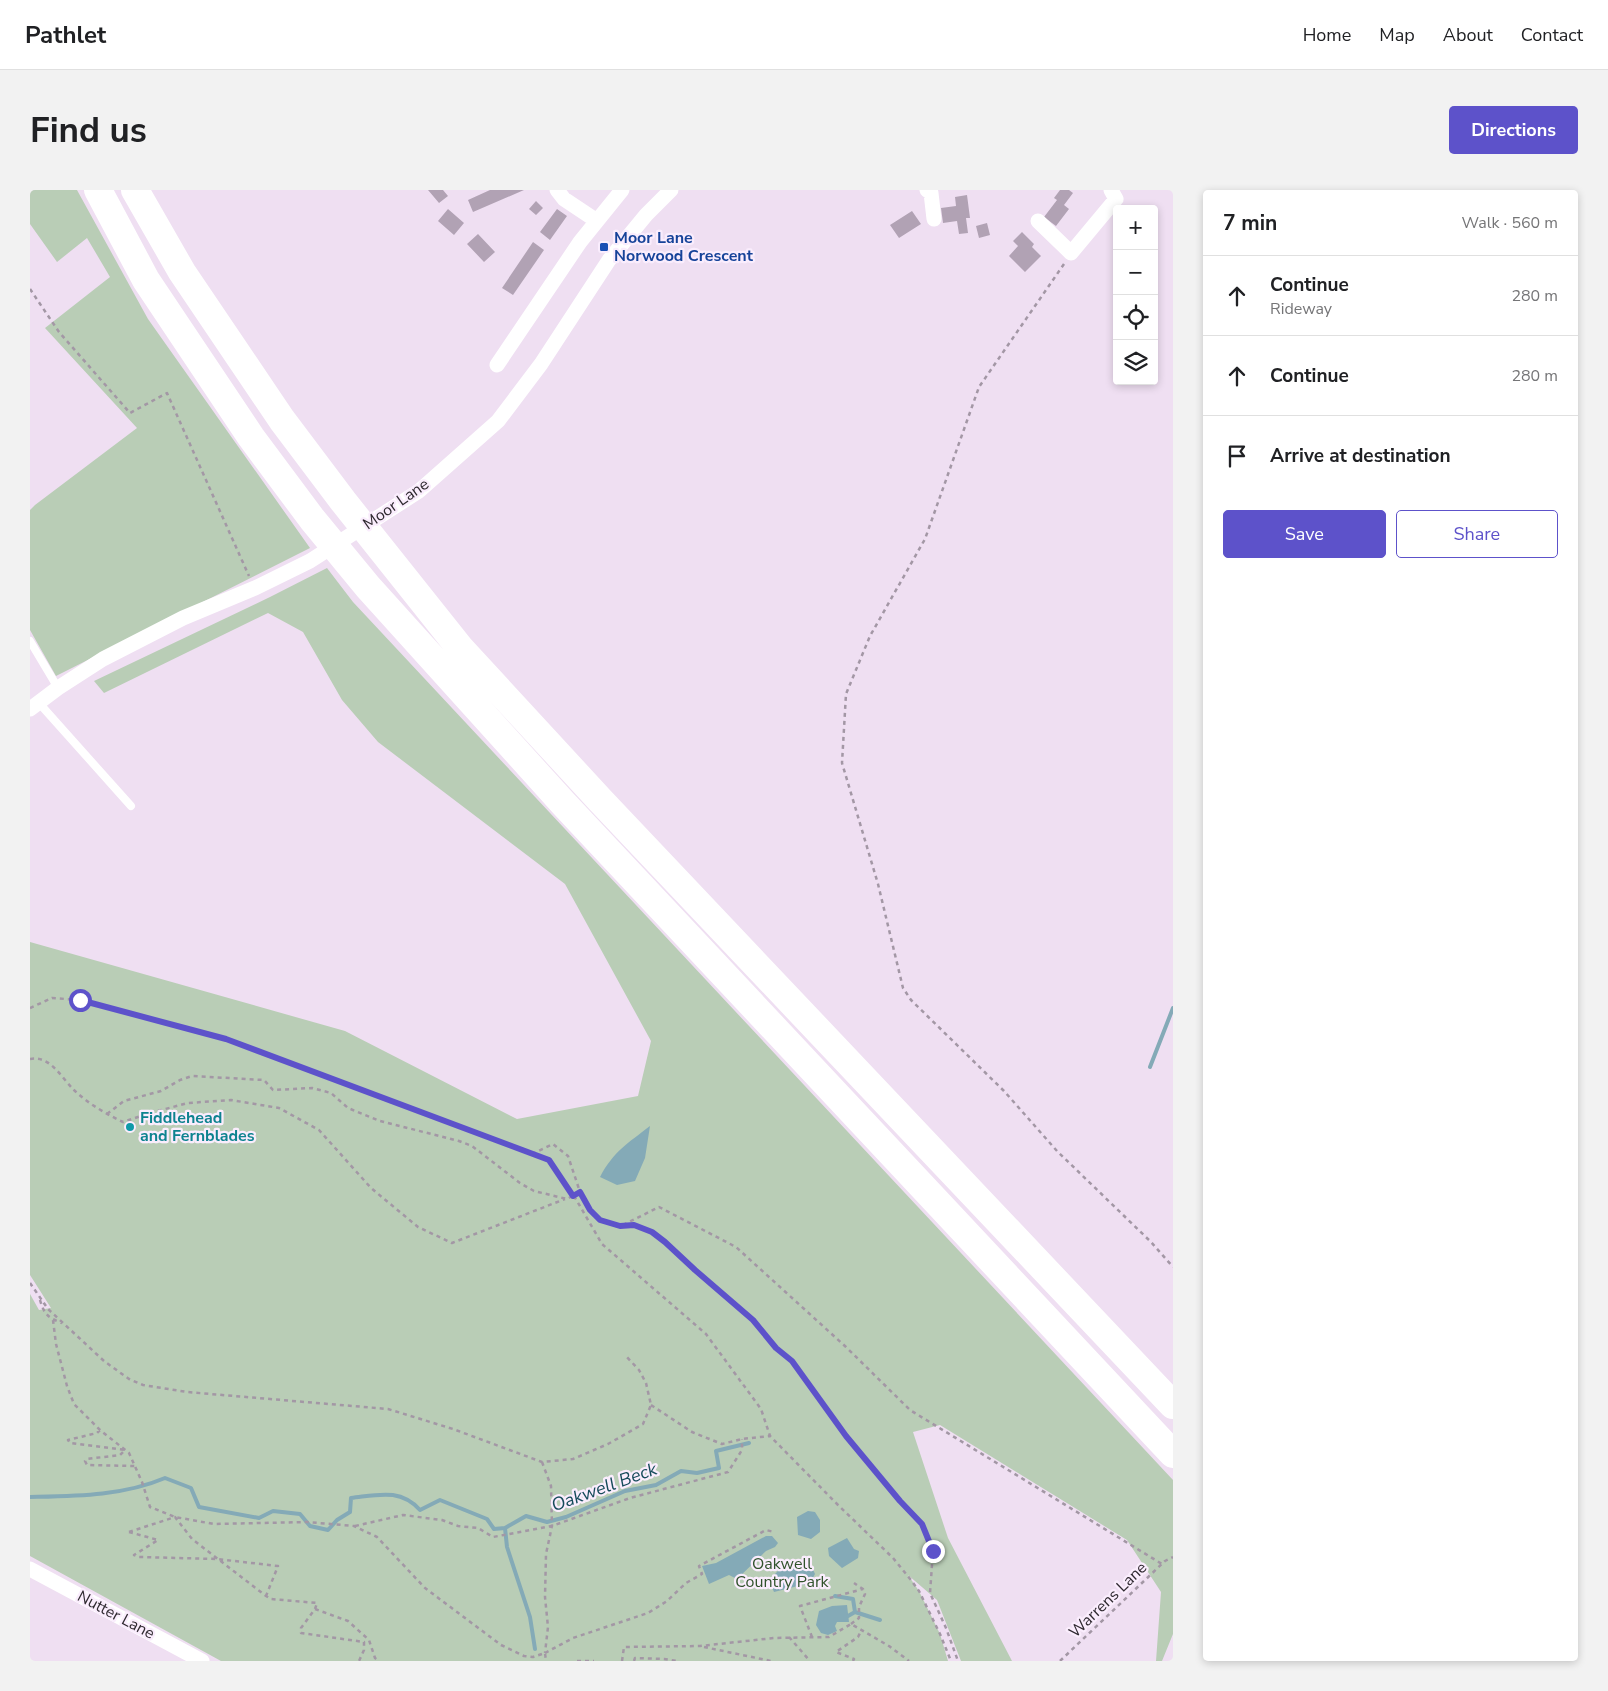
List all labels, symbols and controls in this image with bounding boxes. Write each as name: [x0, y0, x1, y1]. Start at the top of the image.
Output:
text: Pathlet: [25, 19, 106, 51]
text: Home: [1303, 23, 1351, 47]
text: Map: [1379, 23, 1415, 47]
text: About: [1443, 23, 1493, 47]
text: Contact: [1521, 23, 1583, 47]
button: Directions: [1449, 106, 1578, 154]
text: Find us: [30, 107, 147, 154]
map controls: [1113, 205, 1158, 385]
button: +: [1113, 205, 1158, 250]
text: 7 min: [1223, 209, 1277, 237]
text: Walk · 560 m: [1462, 212, 1558, 234]
place label: Moor Lane Norwood Crescent: [614, 227, 754, 267]
marker: Moor Lane Norwood Crescent: [598, 241, 610, 253]
button: −: [1113, 250, 1158, 295]
text: Continue: [1270, 272, 1349, 298]
icon: ahead: [1223, 282, 1251, 310]
text: 280 m: [1511, 285, 1558, 307]
button: locate: [1113, 295, 1158, 340]
text: Rideway: [1270, 298, 1332, 320]
button: layers: [1113, 340, 1158, 385]
icon: ahead: [1223, 362, 1251, 390]
text: Continue: [1270, 363, 1349, 389]
text: 280 m: [1511, 365, 1558, 387]
icon: arrive: [1223, 442, 1251, 470]
text: Arrive at destination: [1270, 443, 1451, 469]
street label: Moor Lane: [359, 473, 433, 535]
button: Save: [1223, 510, 1386, 558]
button: Share: [1396, 510, 1558, 558]
route start: [69, 989, 92, 1012]
place label: Fiddlehead and Fernblades: [140, 1107, 255, 1147]
marker: Fiddlehead and Fernblades: [124, 1121, 136, 1133]
water label: Oakwell Beck: [548, 1456, 661, 1517]
route end: [922, 1540, 945, 1563]
park label: Oakwell Country Park: [735, 1553, 830, 1593]
street label: Warrens Lane: [1064, 1557, 1152, 1643]
street label: Nutter Lane: [73, 1585, 159, 1645]

